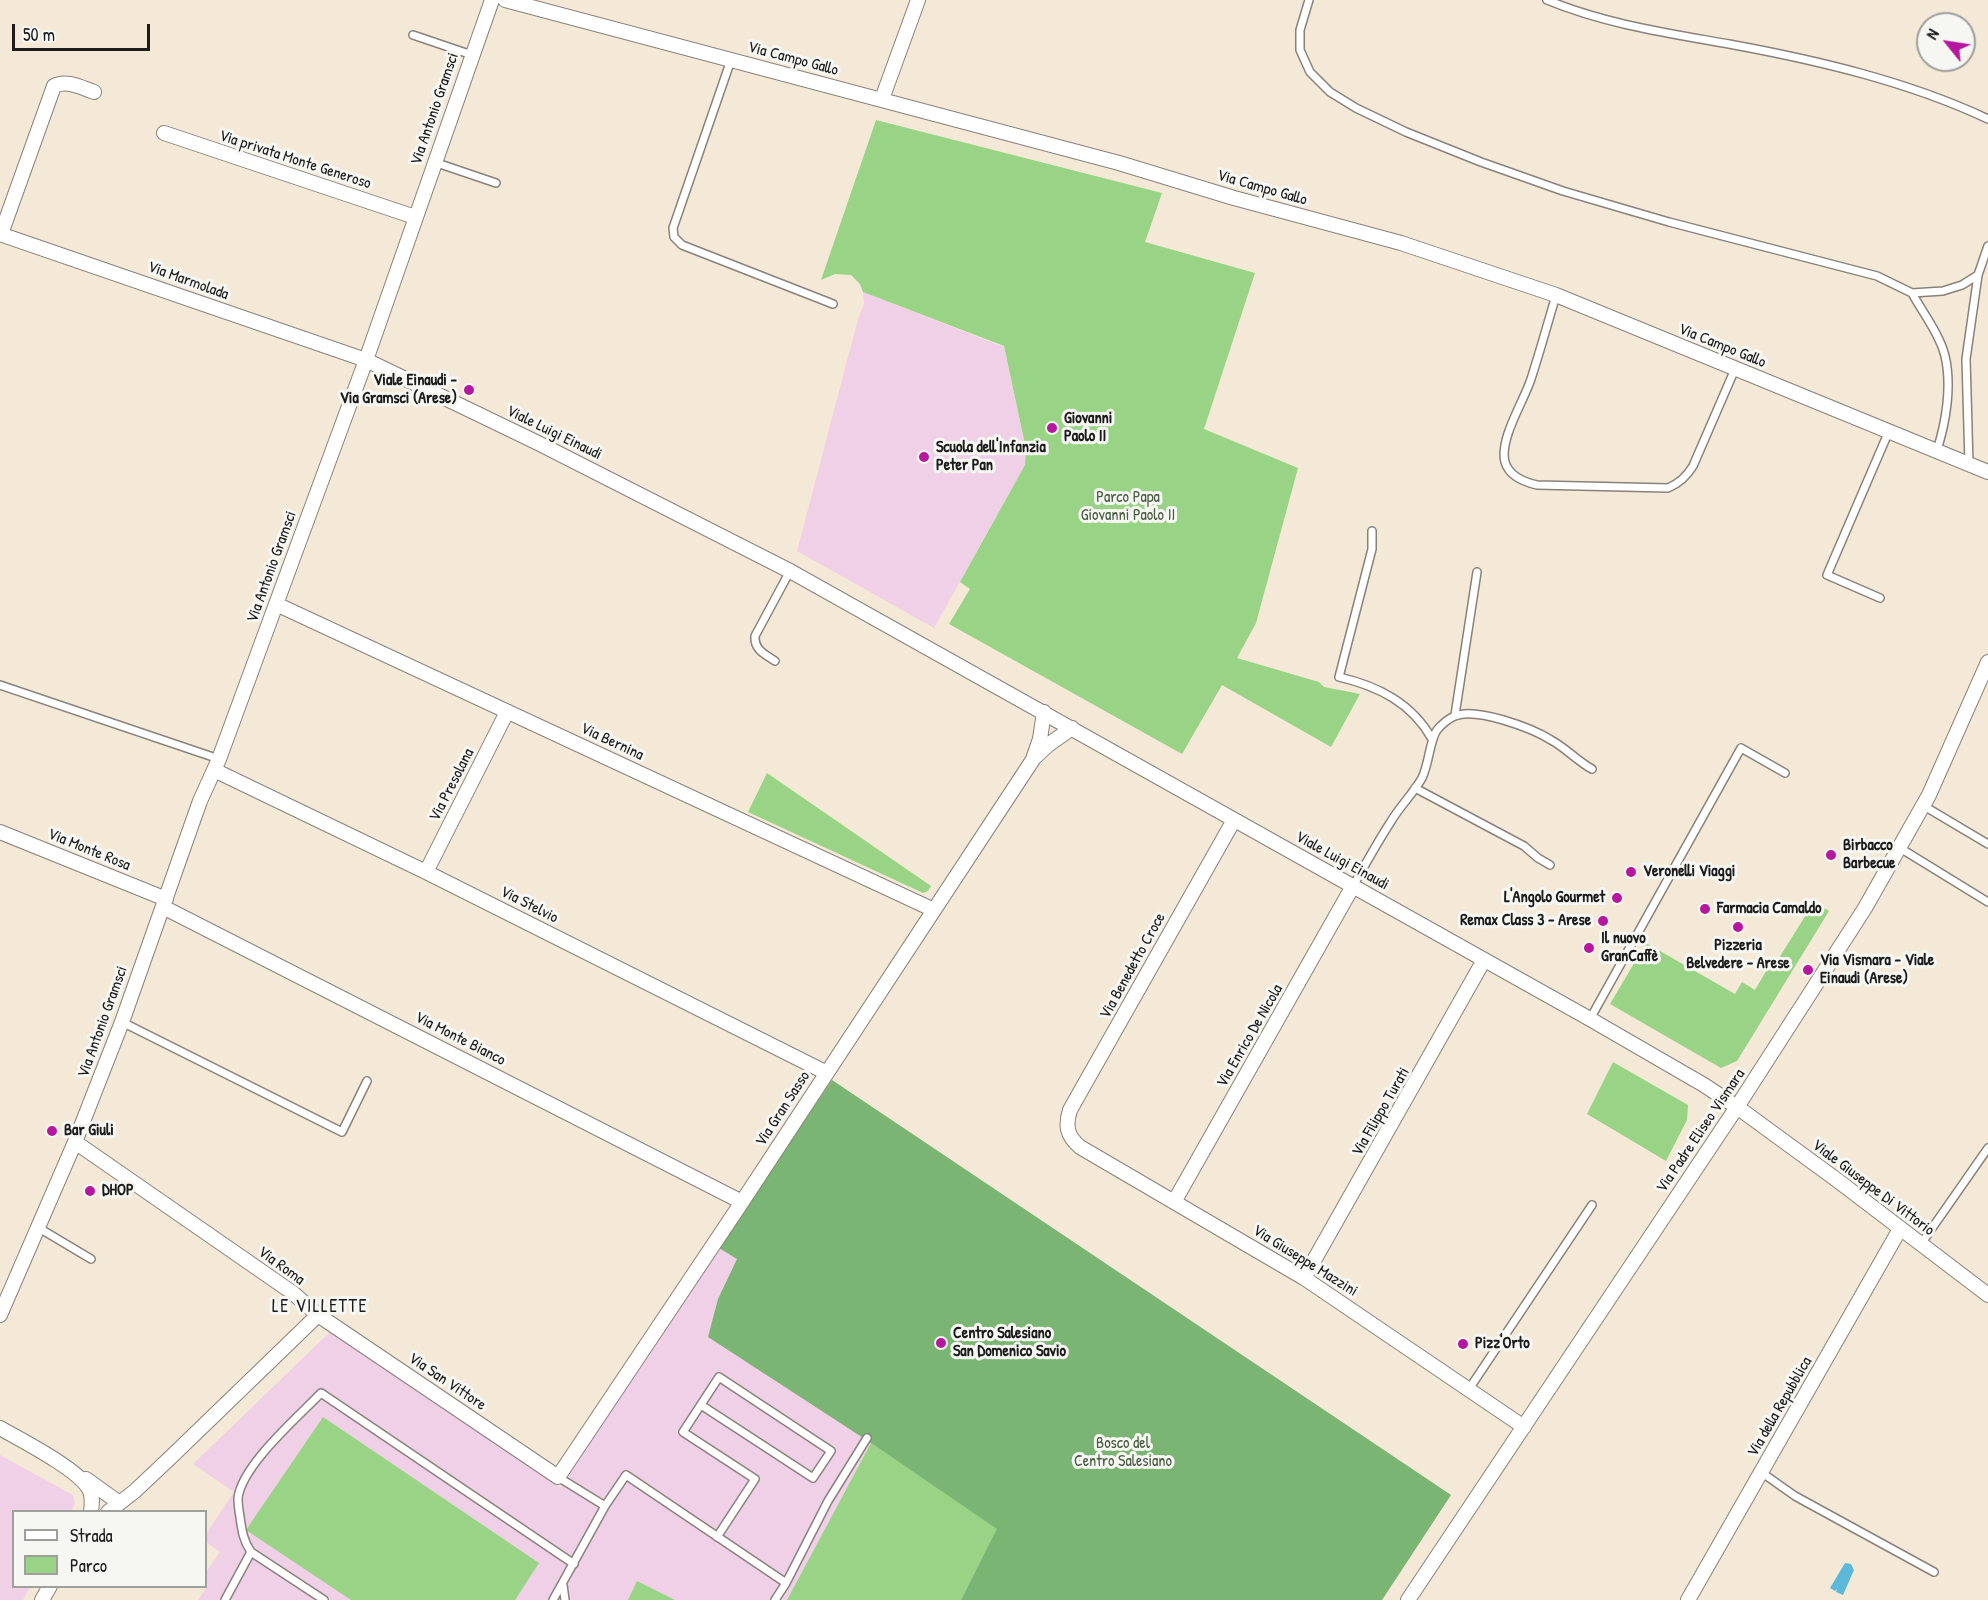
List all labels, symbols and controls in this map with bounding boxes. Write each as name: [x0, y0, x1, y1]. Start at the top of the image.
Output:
scale bar: [15, 12, 153, 50]
north arrow: [1916, 12, 1976, 72]
text: 50 m: [23, 22, 55, 47]
text: N: [1920, 25, 1944, 43]
street label: Via Campo Gallo: [746, 38, 840, 80]
street label: Via Antonio Gramsci: [407, 50, 463, 168]
street label: Via privata Monte Generoso: [216, 126, 374, 194]
street label: Via Campo Gallo: [1215, 166, 1309, 210]
street label: Via Marmolada: [145, 257, 231, 305]
street label: Via Campo Gallo: [1675, 320, 1769, 372]
place label: Viale Einaudi - Via Gramsci (Arese): [340, 371, 457, 409]
marker: Viale Einaudi - Via Gramsci (Arese): [462, 383, 476, 397]
street label: Viale Luigi Einaudi: [503, 402, 605, 464]
place label: Giovanni Paolo II: [1064, 409, 1112, 447]
marker: Giovanni Paolo II: [1045, 421, 1059, 435]
place label: Scuola dell'Infanzia Peter Pan: [936, 438, 1046, 476]
marker: Scuola dell'Infanzia Peter Pan: [917, 450, 931, 464]
park label: Parco Papa Giovanni Paolo II: [1081, 488, 1175, 526]
street label: Via Antonio Gramsci: [243, 509, 301, 625]
street label: Via Bernina: [577, 719, 647, 765]
street label: Via Presolana: [425, 745, 479, 825]
street label: Via Monte Rosa: [45, 825, 133, 875]
street label: Viale Luigi Einaudi: [1292, 827, 1392, 895]
place label: Birbacco Barbecue: [1843, 836, 1895, 874]
marker: Birbacco Barbecue: [1824, 848, 1838, 862]
place label: Veronelli Viaggi: [1643, 862, 1735, 882]
marker: Veronelli Viaggi: [1624, 865, 1638, 879]
street label: Via Stelvio: [497, 882, 561, 928]
place label: L'Angolo Gourmet: [1504, 888, 1605, 908]
marker: L'Angolo Gourmet: [1610, 891, 1624, 905]
place label: Farmacia Camaldo: [1717, 899, 1821, 919]
marker: Farmacia Camaldo: [1698, 902, 1712, 916]
street label: Via Benedetto Croce: [1096, 910, 1170, 1022]
place label: Remax Class 3 - Arese: [1460, 911, 1591, 931]
marker: Remax Class 3 - Arese: [1596, 914, 1610, 928]
marker: Pizzeria Belvedere - Arese: [1731, 920, 1745, 934]
place label: Il nuovo GranCaffè: [1601, 929, 1658, 967]
place label: Pizzeria Belvedere - Arese: [1686, 936, 1790, 974]
marker: Il nuovo GranCaffè: [1582, 941, 1596, 955]
place label: Via Vismara - Viale Einaudi (Arese): [1820, 951, 1934, 989]
marker: Via Vismara - Viale Einaudi (Arese): [1801, 963, 1815, 977]
street label: Via Antonio Gramsci: [74, 964, 132, 1080]
street label: Via Enrico De Nicola: [1213, 981, 1287, 1091]
street label: Via Monte Bianco: [411, 1008, 509, 1070]
street label: Via Filippo Turati: [1348, 1064, 1414, 1160]
street label: Via Padre Eliseo Vismara: [1653, 1066, 1749, 1196]
street label: Via Gran Sasso: [752, 1068, 814, 1150]
place label: Bar Giuli: [64, 1121, 114, 1141]
marker: Bar Giuli: [45, 1124, 59, 1138]
street label: Viale Giuseppe Di Vittorio: [1808, 1136, 1938, 1240]
place label: DHOP: [102, 1181, 134, 1201]
marker: DHOP: [83, 1184, 97, 1198]
street label: Via Giuseppe Mazzini: [1249, 1221, 1361, 1301]
street label: Via Roma: [254, 1243, 308, 1289]
district label: LE VILLETTE: [272, 1296, 368, 1318]
place label: Centro Salesiano San Domenico Savio: [953, 1324, 1066, 1362]
place label: Pizz'Orto: [1475, 1334, 1530, 1354]
marker: Centro Salesiano San Domenico Savio: [934, 1336, 948, 1350]
marker: Pizz'Orto: [1456, 1337, 1470, 1351]
street label: Via San Vittore: [404, 1349, 490, 1415]
street label: Via della Repubblica: [1744, 1354, 1816, 1460]
park label: Bosco del Centro Salesiano: [1074, 1434, 1172, 1472]
legend: [12, 1510, 207, 1588]
text: Strada: [70, 1523, 113, 1548]
text: Parco: [70, 1553, 107, 1578]

